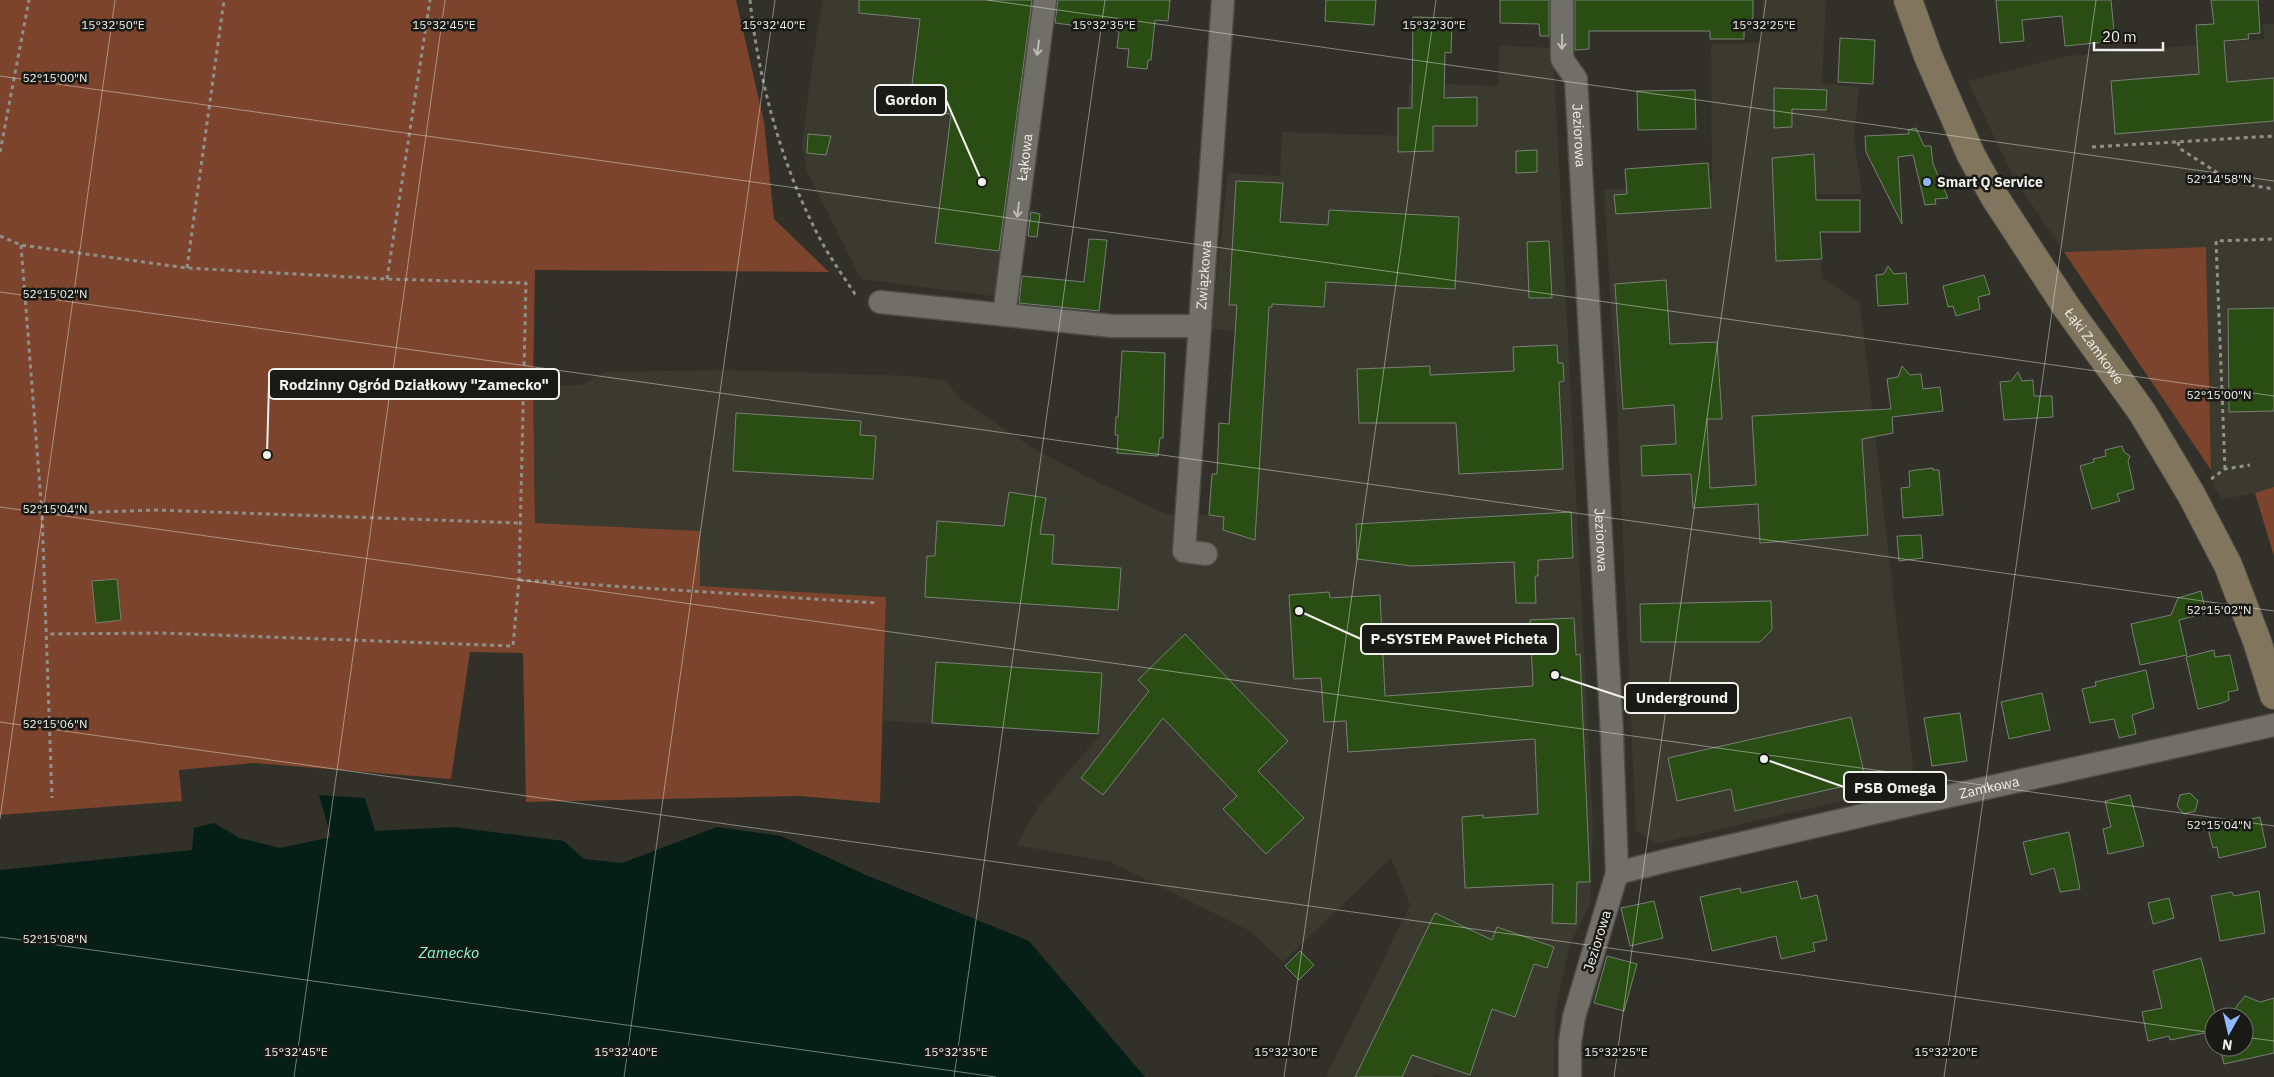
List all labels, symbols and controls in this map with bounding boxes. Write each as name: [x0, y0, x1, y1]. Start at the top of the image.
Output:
text: 15°32'50"E: [81, 17, 145, 32]
text: 15°32'45"E: [412, 17, 476, 32]
text: 15°32'40"E: [742, 17, 806, 32]
text: 15°32'35"E: [1072, 17, 1136, 32]
text: 15°32'30"E: [1402, 17, 1466, 32]
text: 15°32'25"E: [1732, 17, 1796, 32]
scale bar: [2094, 20, 2163, 52]
text: 20 m: [2102, 27, 2137, 46]
one-way arrow: [1557, 34, 1567, 50]
one-way arrow: [1033, 40, 1043, 56]
text: 52°15'00"N: [22, 70, 88, 85]
callout: Gordon: [875, 85, 946, 115]
text: Gordon: [885, 90, 937, 109]
street label: Jeziorowa: [1568, 103, 1590, 168]
street label: Łąkowa: [1012, 132, 1037, 183]
text: 52°14'58"N: [2186, 171, 2252, 186]
place label: Smart Q Service: [1937, 173, 2043, 191]
marker: Smart Q Service: [1921, 176, 1933, 188]
one-way arrow: [1013, 201, 1023, 217]
street label: Związkowa: [1192, 239, 1215, 310]
text: 52°15'02"N: [22, 286, 88, 301]
street label: Łąki Zamkowe: [2060, 303, 2128, 388]
callout: Rodzinny Ogród Działkowy "Zamecko": [269, 369, 559, 399]
text: Rodzinny Ogród Działkowy "Zamecko": [279, 375, 549, 394]
text: 52°15'00"N: [2186, 387, 2252, 402]
text: 52°15'04"N: [22, 501, 88, 516]
street label: Jeziorowa: [1591, 508, 1612, 573]
text: 52°15'02"N: [2186, 602, 2252, 617]
callout: P-SYSTEM Paweł Picheta: [1361, 624, 1558, 654]
text: P-SYSTEM Paweł Picheta: [1371, 629, 1548, 648]
callout: Underground: [1625, 683, 1738, 713]
text: Underground: [1636, 688, 1728, 707]
text: 52°15'06"N: [22, 716, 88, 731]
callout: PSB Omega: [1844, 772, 1946, 802]
street label: Zamkowa: [1958, 772, 2021, 803]
text: PSB Omega: [1854, 778, 1936, 797]
text: 52°15'04"N: [2186, 817, 2252, 832]
street label: Jeziorowa: [1579, 907, 1615, 974]
text: 52°15'08"N: [22, 931, 88, 946]
water label: Zamecko: [418, 943, 479, 962]
north arrow: [2204, 1007, 2254, 1057]
text: N: [2221, 1035, 2233, 1054]
text: 15°32'45"E: [264, 1044, 328, 1059]
text: 15°32'40"E: [594, 1044, 658, 1059]
text: 15°32'35"E: [924, 1044, 988, 1059]
text: 15°32'30"E: [1254, 1044, 1318, 1059]
text: 15°32'25"E: [1584, 1044, 1648, 1059]
text: 15°32'20"E: [1914, 1044, 1978, 1059]

